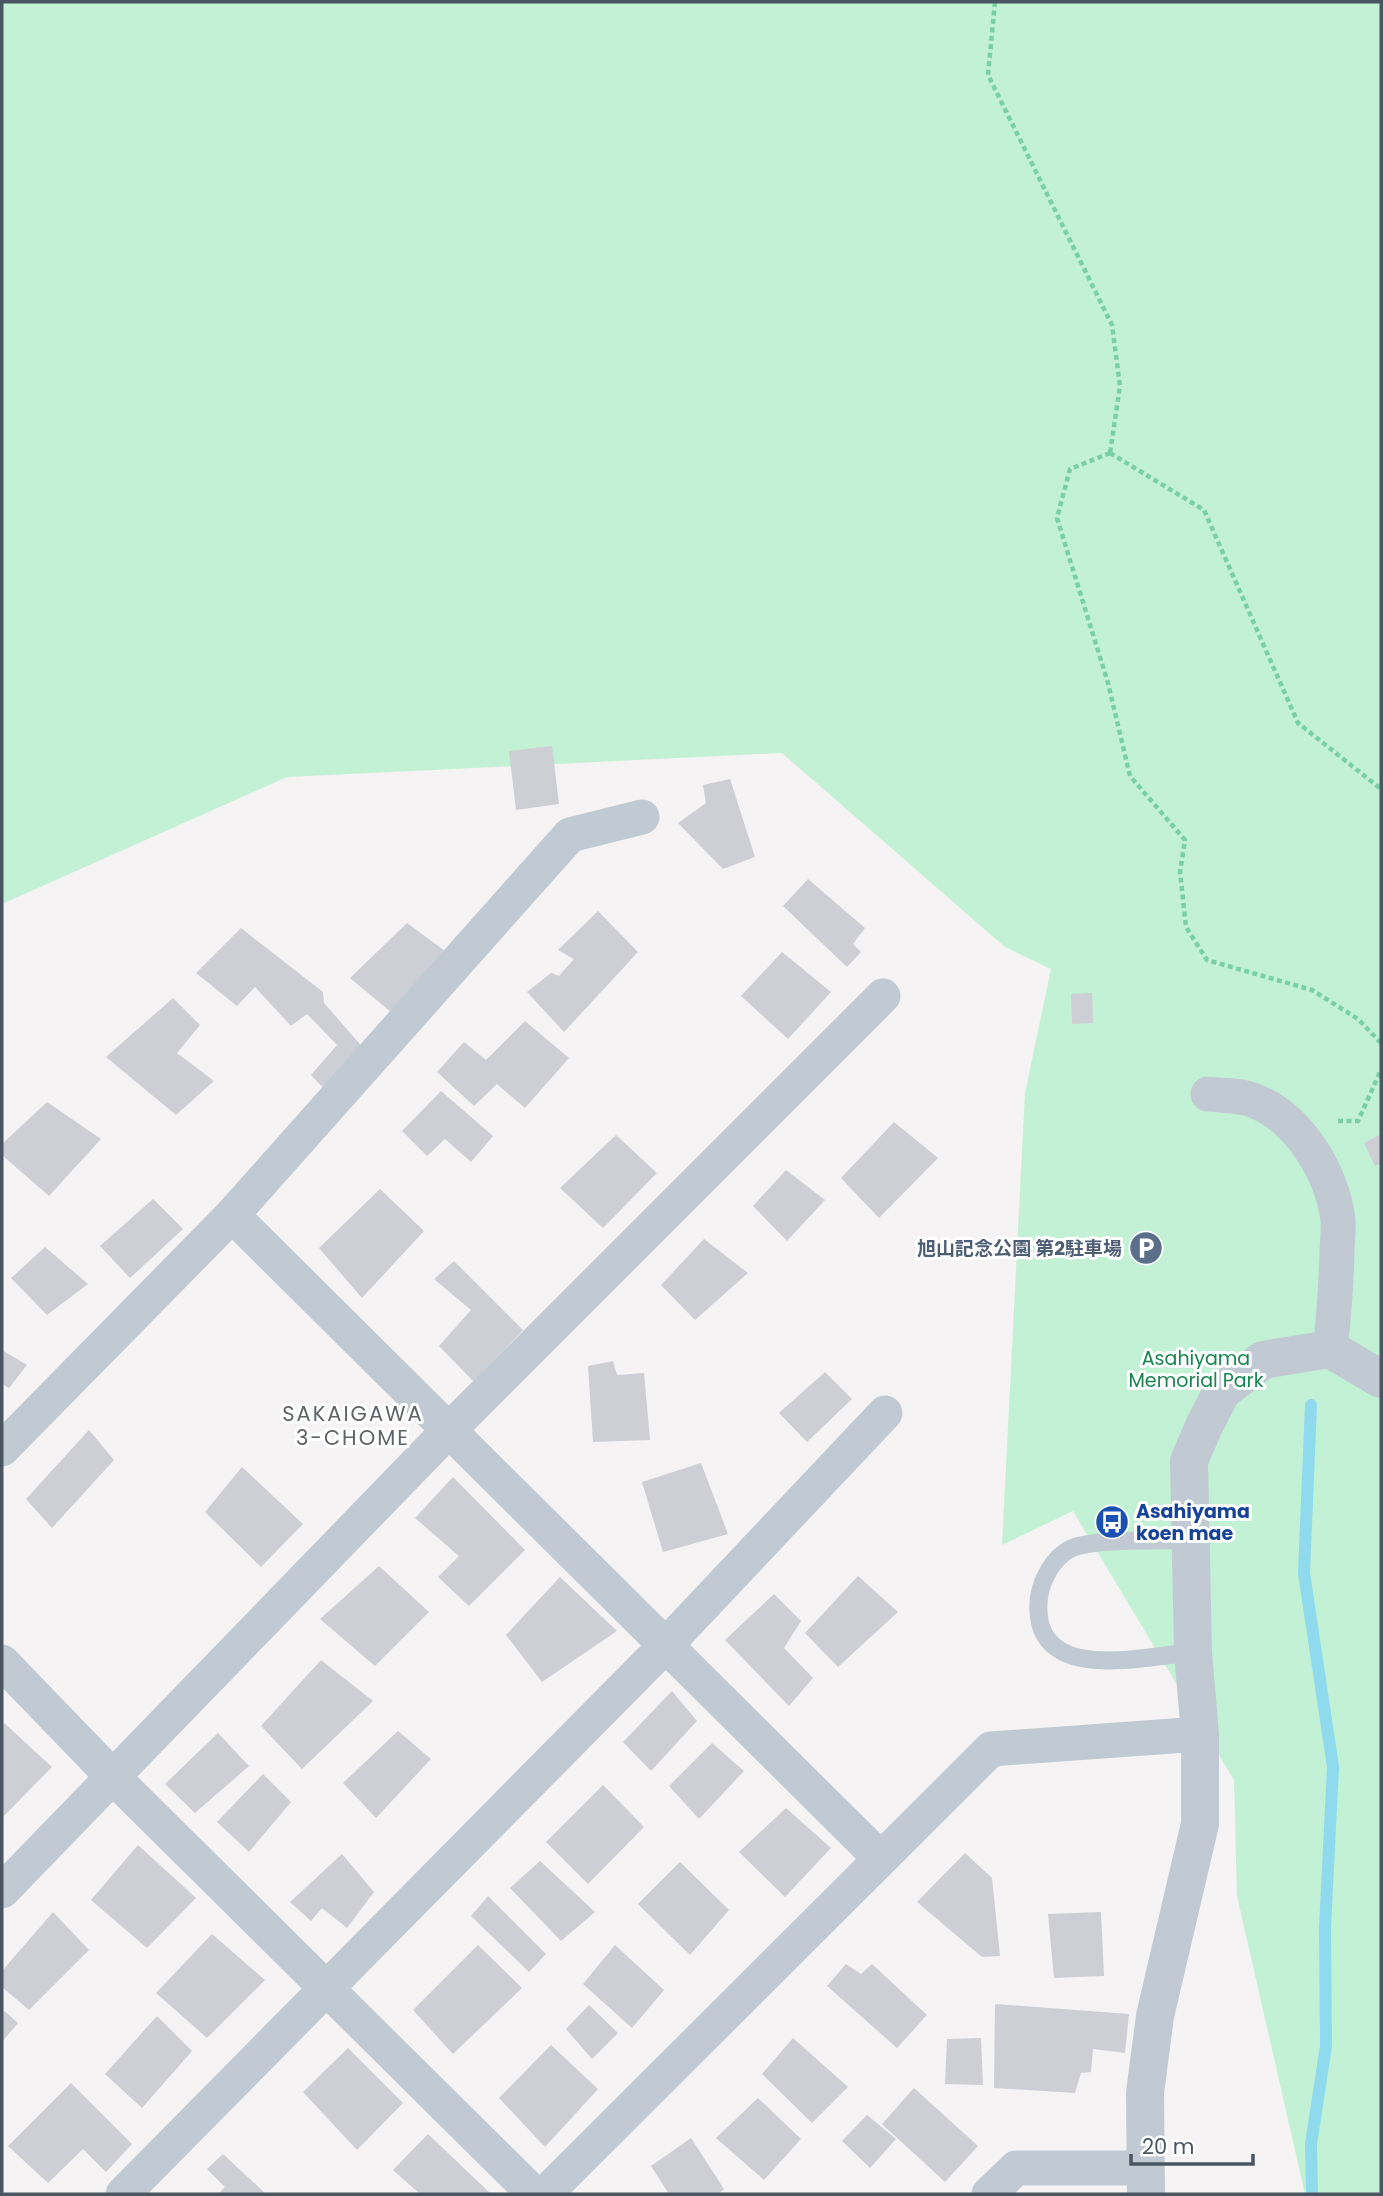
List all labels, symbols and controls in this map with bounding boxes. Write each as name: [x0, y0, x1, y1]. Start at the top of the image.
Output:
parking icon: 旭山記念公園 第2駐車場: [1127, 1229, 1165, 1267]
place label: 旭山記念公園 第2駐車場: [917, 1235, 1122, 1262]
park label: Asahiyama Memorial Park: [1129, 1345, 1264, 1394]
district label: SAKAIGAWA 3-CHOME: [282, 1399, 424, 1452]
place label: Asahiyama koen mae: [1136, 1498, 1250, 1547]
bus stop icon: Asahiyama koen mae: [1093, 1503, 1131, 1541]
scale bar: [1131, 2122, 1254, 2166]
text: 20 m: [1142, 2132, 1195, 2161]

